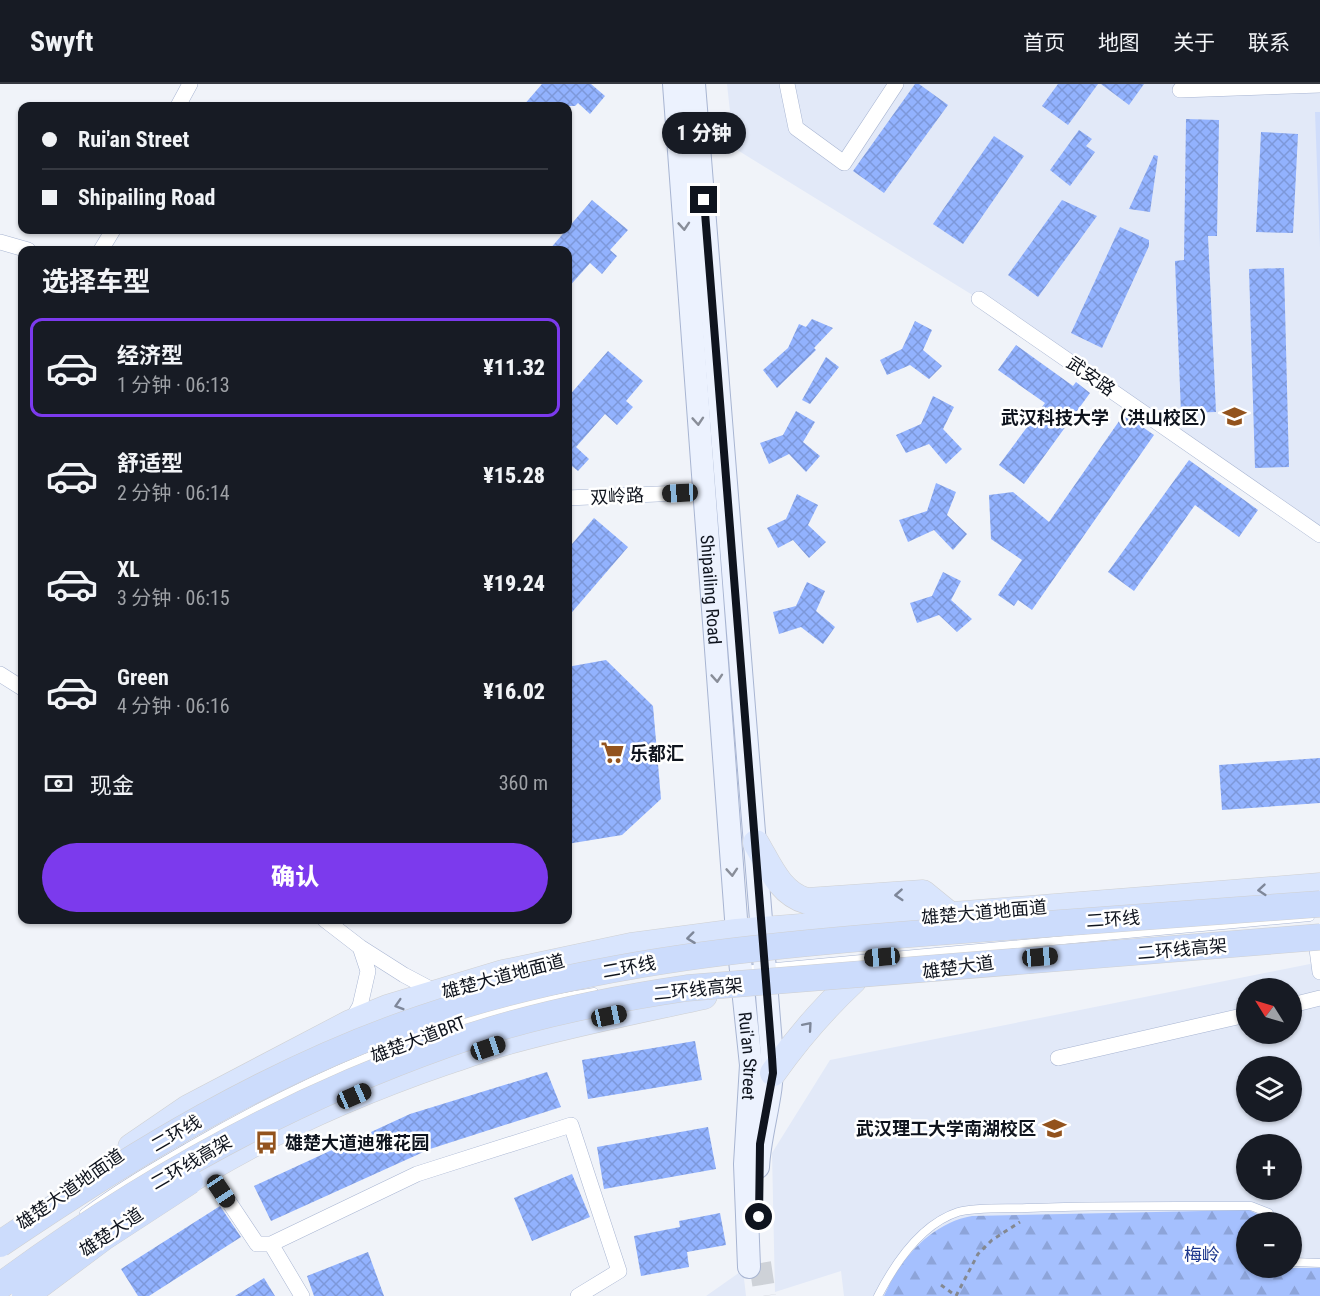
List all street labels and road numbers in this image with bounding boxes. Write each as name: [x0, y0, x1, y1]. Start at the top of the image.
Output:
street label: 武安路: [1063, 352, 1119, 400]
street label: 双岭路: [589, 484, 645, 508]
street label: Shipailing Road: [697, 534, 726, 645]
street label: 雄楚大道地面道: [920, 896, 1048, 928]
street label: 二环线: [1085, 907, 1141, 931]
street label: 二环线高架: [1136, 935, 1228, 963]
street label: 雄楚大道地面道: [439, 950, 567, 1002]
street label: 二环线: [601, 952, 657, 982]
street label: 雄楚大道: [921, 952, 995, 982]
street label: 二环线高架: [652, 974, 744, 1004]
street label: 雄楚大道BRT: [368, 1011, 468, 1067]
street label: Rui'an Street: [735, 1011, 762, 1101]
street label: 二环线: [147, 1110, 205, 1156]
street label: 二环线高架: [147, 1130, 235, 1194]
street label: 雄楚大道地面道: [12, 1144, 128, 1234]
street label: 雄楚大道: [75, 1203, 147, 1261]

